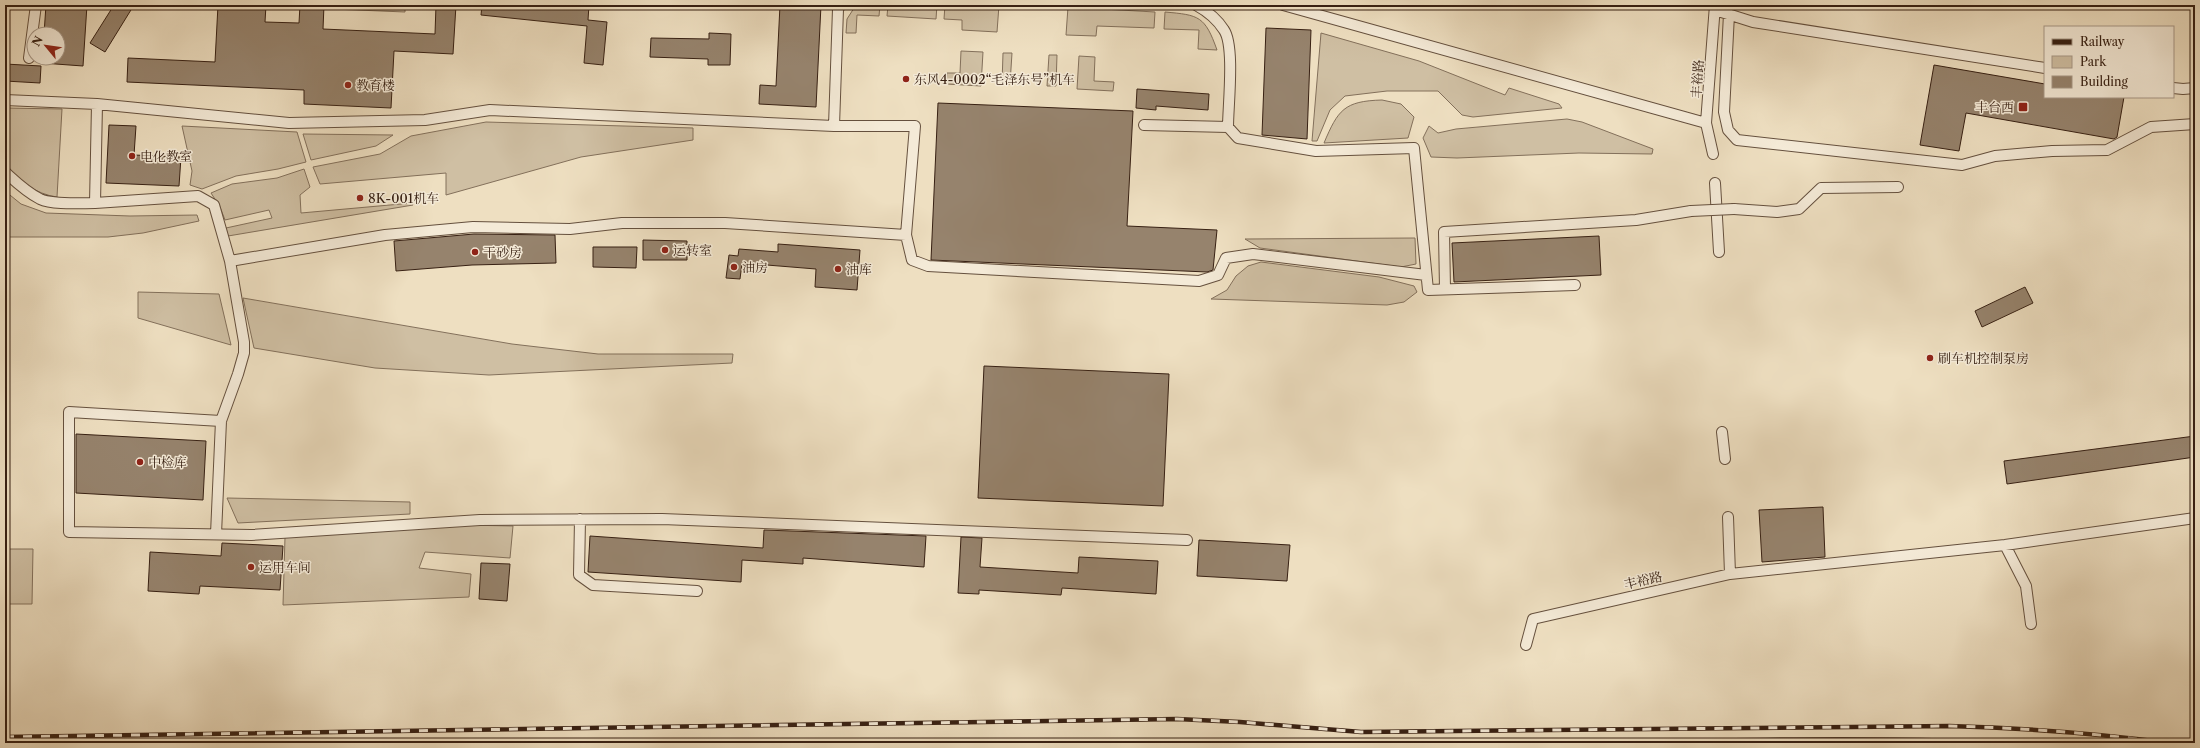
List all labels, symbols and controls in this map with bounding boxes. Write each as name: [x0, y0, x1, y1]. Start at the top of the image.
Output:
north arrow: [26, 26, 66, 66]
legend: [2044, 26, 2174, 98]
text: N: [29, 33, 46, 49]
text: Railway: [2080, 34, 2125, 49]
text: Park: [2080, 54, 2107, 69]
street label: 丰裕路: [1688, 59, 1706, 99]
place label: 东风4-0002“毛泽东号”机车: [914, 71, 1075, 87]
marker: 东风4-0002“毛泽东号”机车: [901, 74, 911, 84]
text: Building: [2080, 74, 2128, 89]
place label: 教育楼: [356, 77, 395, 93]
marker: 教育楼: [343, 80, 353, 90]
place label: 丰台西: [1975, 99, 2014, 115]
marker: 丰台西: [2017, 101, 2029, 113]
place label: 电化教室: [140, 148, 192, 164]
marker: 电化教室: [127, 151, 137, 161]
place label: 8K-001机车: [368, 190, 439, 206]
marker: 8K-001机车: [355, 193, 365, 203]
place label: 运转室: [673, 242, 712, 258]
place label: 干砂房: [483, 244, 522, 260]
marker: 运转室: [660, 245, 670, 255]
marker: 干砂房: [470, 247, 480, 257]
place label: 油房: [742, 259, 768, 275]
place label: 油库: [846, 261, 872, 277]
marker: 油房: [729, 262, 739, 272]
marker: 油库: [833, 264, 843, 274]
place label: 刷车机控制泵房: [1938, 350, 2029, 366]
marker: 刷车机控制泵房: [1925, 353, 1935, 363]
place label: 中检库: [148, 454, 187, 470]
marker: 中检库: [135, 457, 145, 467]
place label: 运用车间: [259, 559, 311, 575]
marker: 运用车间: [246, 562, 256, 572]
street label: 丰裕路: [1622, 568, 1664, 592]

